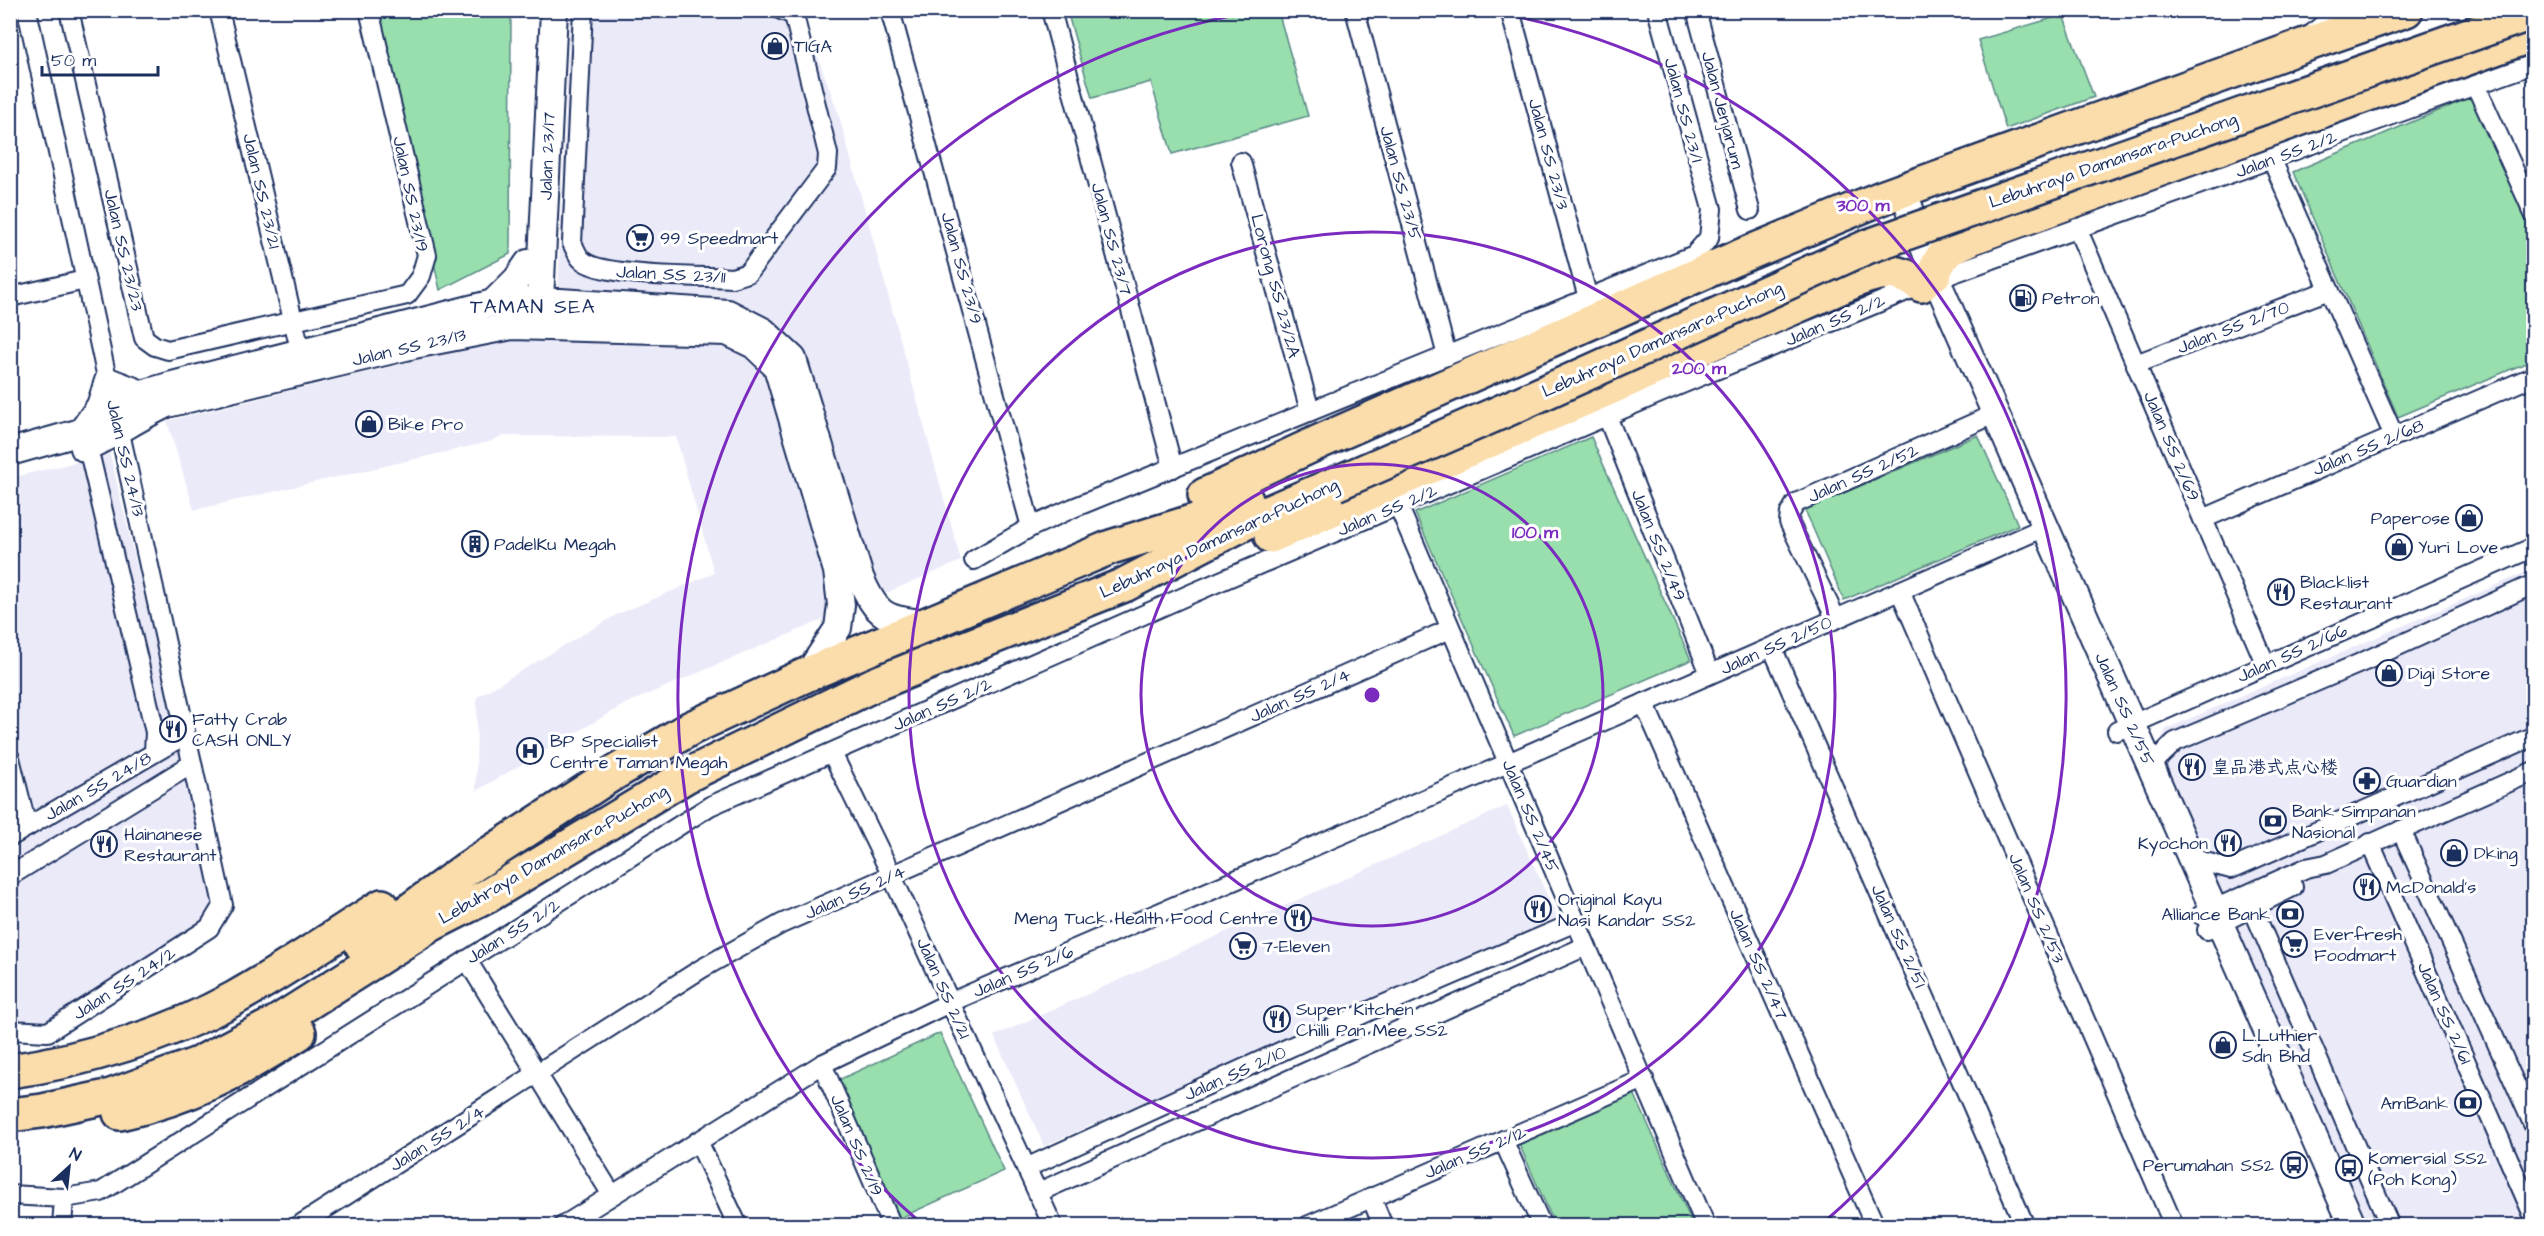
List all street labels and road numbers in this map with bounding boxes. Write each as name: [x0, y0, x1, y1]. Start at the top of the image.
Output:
street label: Jalan Jenjarum: [1695, 49, 1750, 172]
street label: Jalan SS 23/1: [1658, 55, 1709, 165]
street label: Jalan SS 23/3: [1522, 96, 1575, 212]
street label: Lebuhraya Damansara–Puchong: [1986, 106, 2241, 216]
street label: Jalan 23/17: [533, 112, 562, 200]
street label: Jalan SS 23/5: [1373, 123, 1428, 243]
street label: Jalan SS 2/2: [2232, 124, 2341, 184]
street label: Jalan SS 23/21: [236, 131, 287, 251]
street label: Jalan SS 23/19: [386, 134, 435, 254]
street label: Jalan SS 23/7: [1084, 180, 1139, 298]
street label: Jalan SS 23/23: [97, 187, 150, 314]
street label: Jalan SS 23/9: [935, 209, 988, 327]
street label: Lorong SS 23/2A: [1243, 211, 1307, 362]
street label: Jalan SS 23/11: [616, 259, 726, 290]
street label: Lebuhraya Damansara–Puchong: [1538, 275, 1787, 405]
street label: Jalan SS 2/2: [1782, 288, 1890, 353]
street label: Jalan SS 2/70: [2174, 295, 2293, 360]
street label: Jalan SS 23/13: [350, 322, 469, 373]
street label: Jalan SS 2/69: [2137, 387, 2206, 505]
street label: Jalan SS 24/13: [100, 397, 151, 519]
street label: Jalan SS 2/68: [2309, 413, 2428, 482]
street label: Jalan SS 2/52: [1804, 438, 1923, 509]
street label: Lebuhraya Damansara–Puchong: [1096, 472, 1343, 606]
street label: Jalan SS 2/2: [1334, 478, 1442, 543]
street label: Jalan SS 2/49: [1625, 486, 1692, 605]
street label: Jalan SS 2/50: [1716, 610, 1836, 681]
street label: Jalan SS 2/66: [2233, 618, 2351, 689]
street label: Jalan SS 2/55: [2088, 649, 2161, 770]
street label: Jalan SS 2/4: [1246, 662, 1355, 729]
street label: Jalan SS 2/2: [889, 671, 996, 737]
street label: Jalan SS 24/8: [40, 746, 157, 827]
street label: Jalan SS 2/45: [1495, 756, 1566, 877]
street label: Lebuhraya Damansara–Puchong: [434, 778, 673, 931]
street label: Jalan SS 2/53: [2002, 849, 2071, 967]
street label: Jalan SS 2/4: [801, 859, 910, 926]
street label: Jalan SS 2/51: [1865, 881, 1932, 992]
street label: Jalan SS 2/2: [462, 892, 565, 970]
street label: Jalan SS 2/47: [1723, 905, 1794, 1024]
street label: Jalan SS 2/21: [910, 934, 977, 1043]
street label: Jalan SS 2/6: [969, 939, 1077, 1004]
street label: Jalan SS 24/2: [68, 940, 181, 1026]
street label: Jalan SS 2/61: [2411, 958, 2478, 1068]
street label: Jalan SS 2/10: [1180, 1040, 1290, 1107]
street label: Jalan SS 2/19: [824, 1090, 889, 1200]
street label: Jalan SS 2/4: [385, 1099, 490, 1178]
street label: Jalan SS 2/12: [1420, 1120, 1531, 1185]

